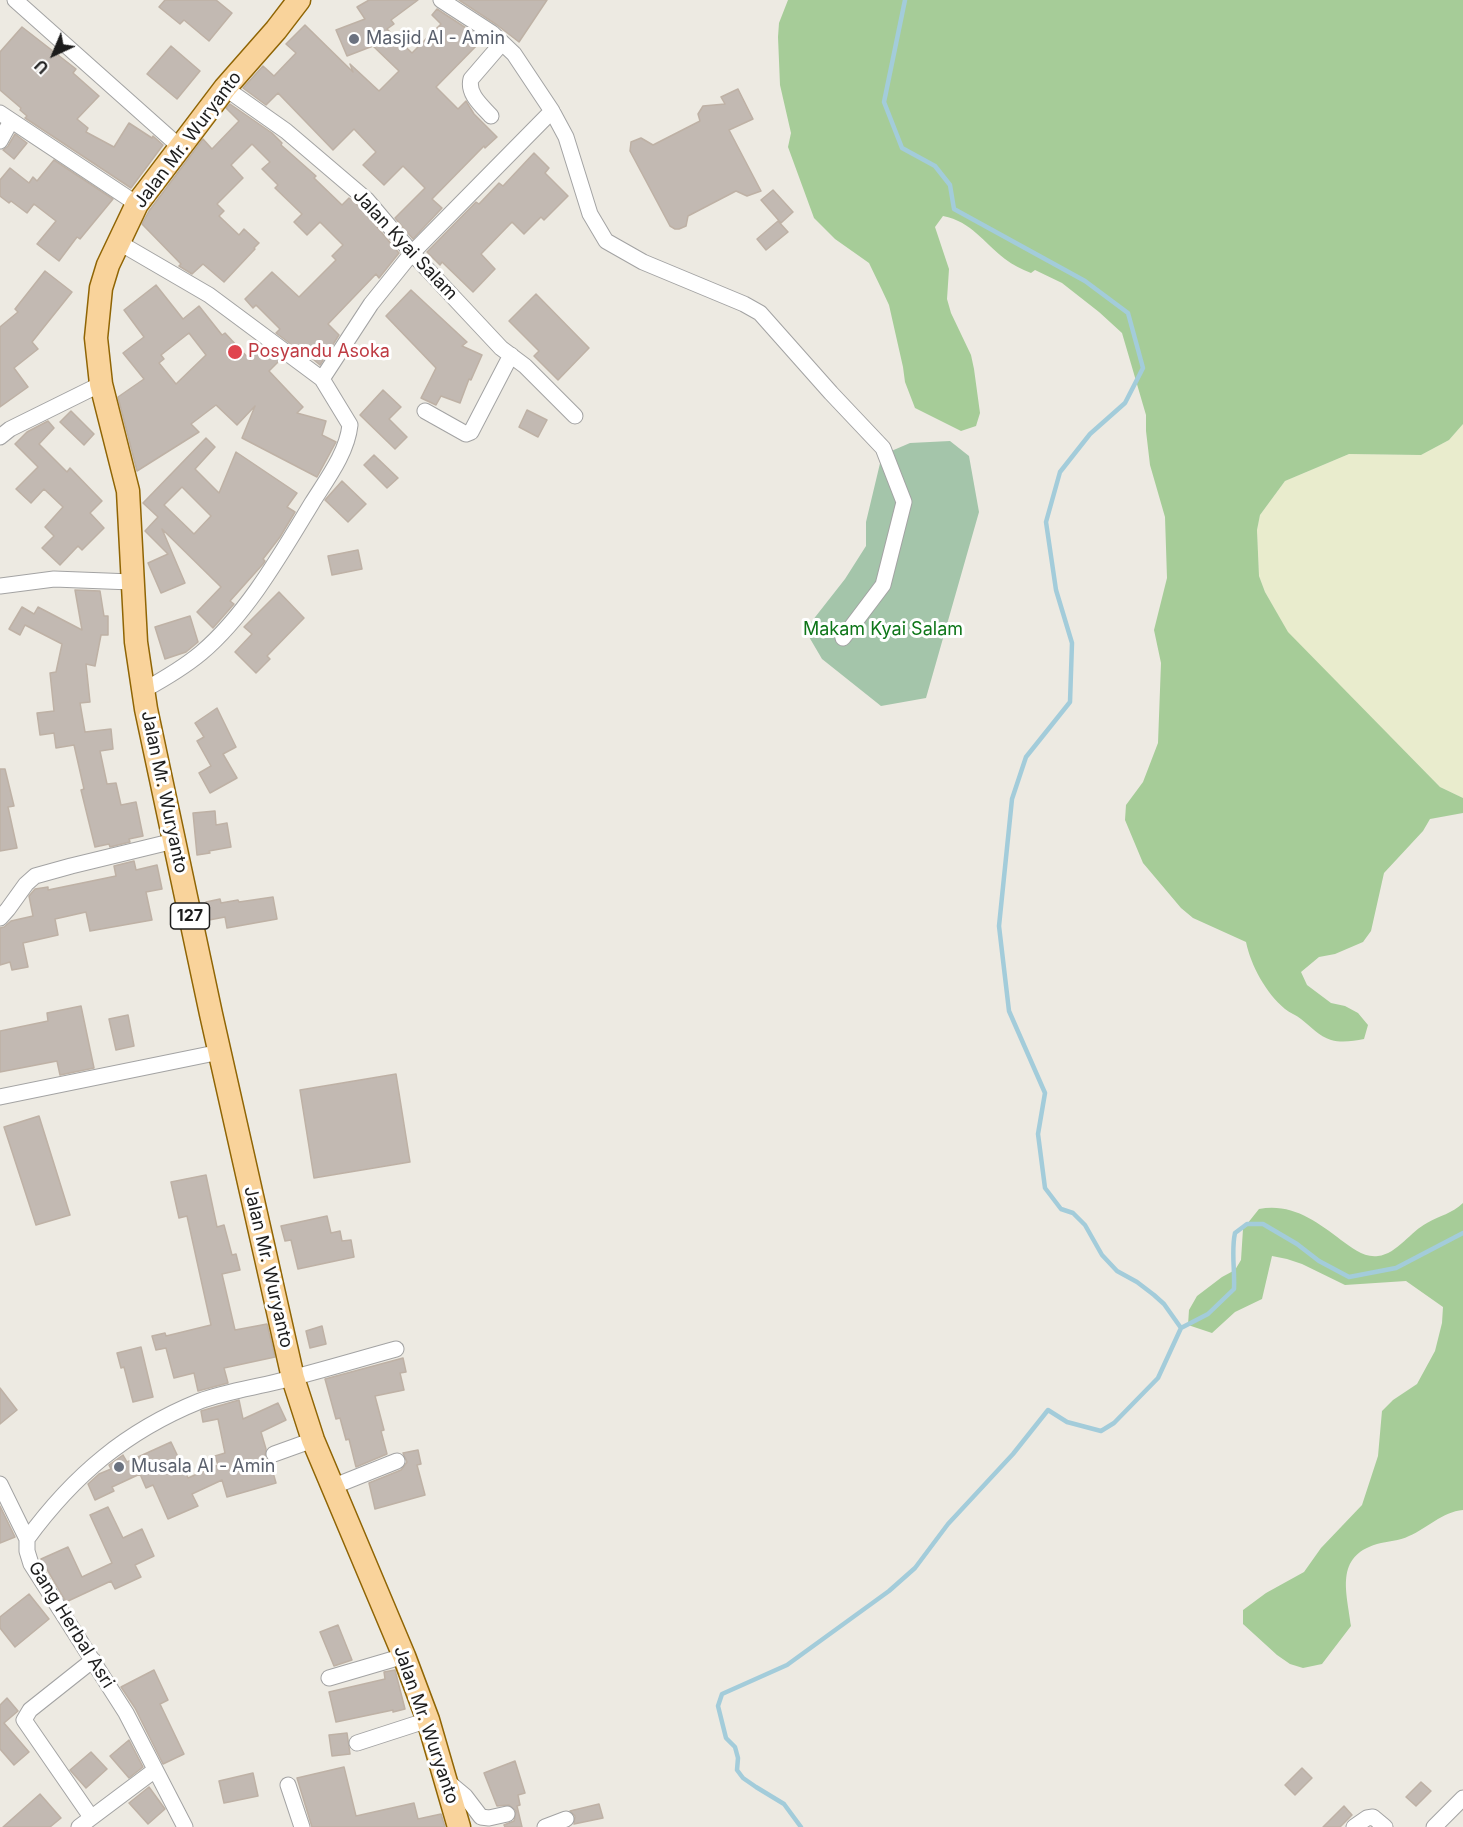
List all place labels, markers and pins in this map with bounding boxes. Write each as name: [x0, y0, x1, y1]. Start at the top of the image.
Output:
place label: Masjid Al - Amin: [366, 28, 505, 50]
marker: Masjid Al - Amin: [347, 32, 361, 46]
place label: Posyandu Asoka: [248, 341, 390, 363]
marker: Posyandu Asoka: [226, 343, 244, 361]
place label: Musala Al - Amin: [131, 1456, 275, 1478]
marker: Musala Al - Amin: [112, 1460, 126, 1474]

